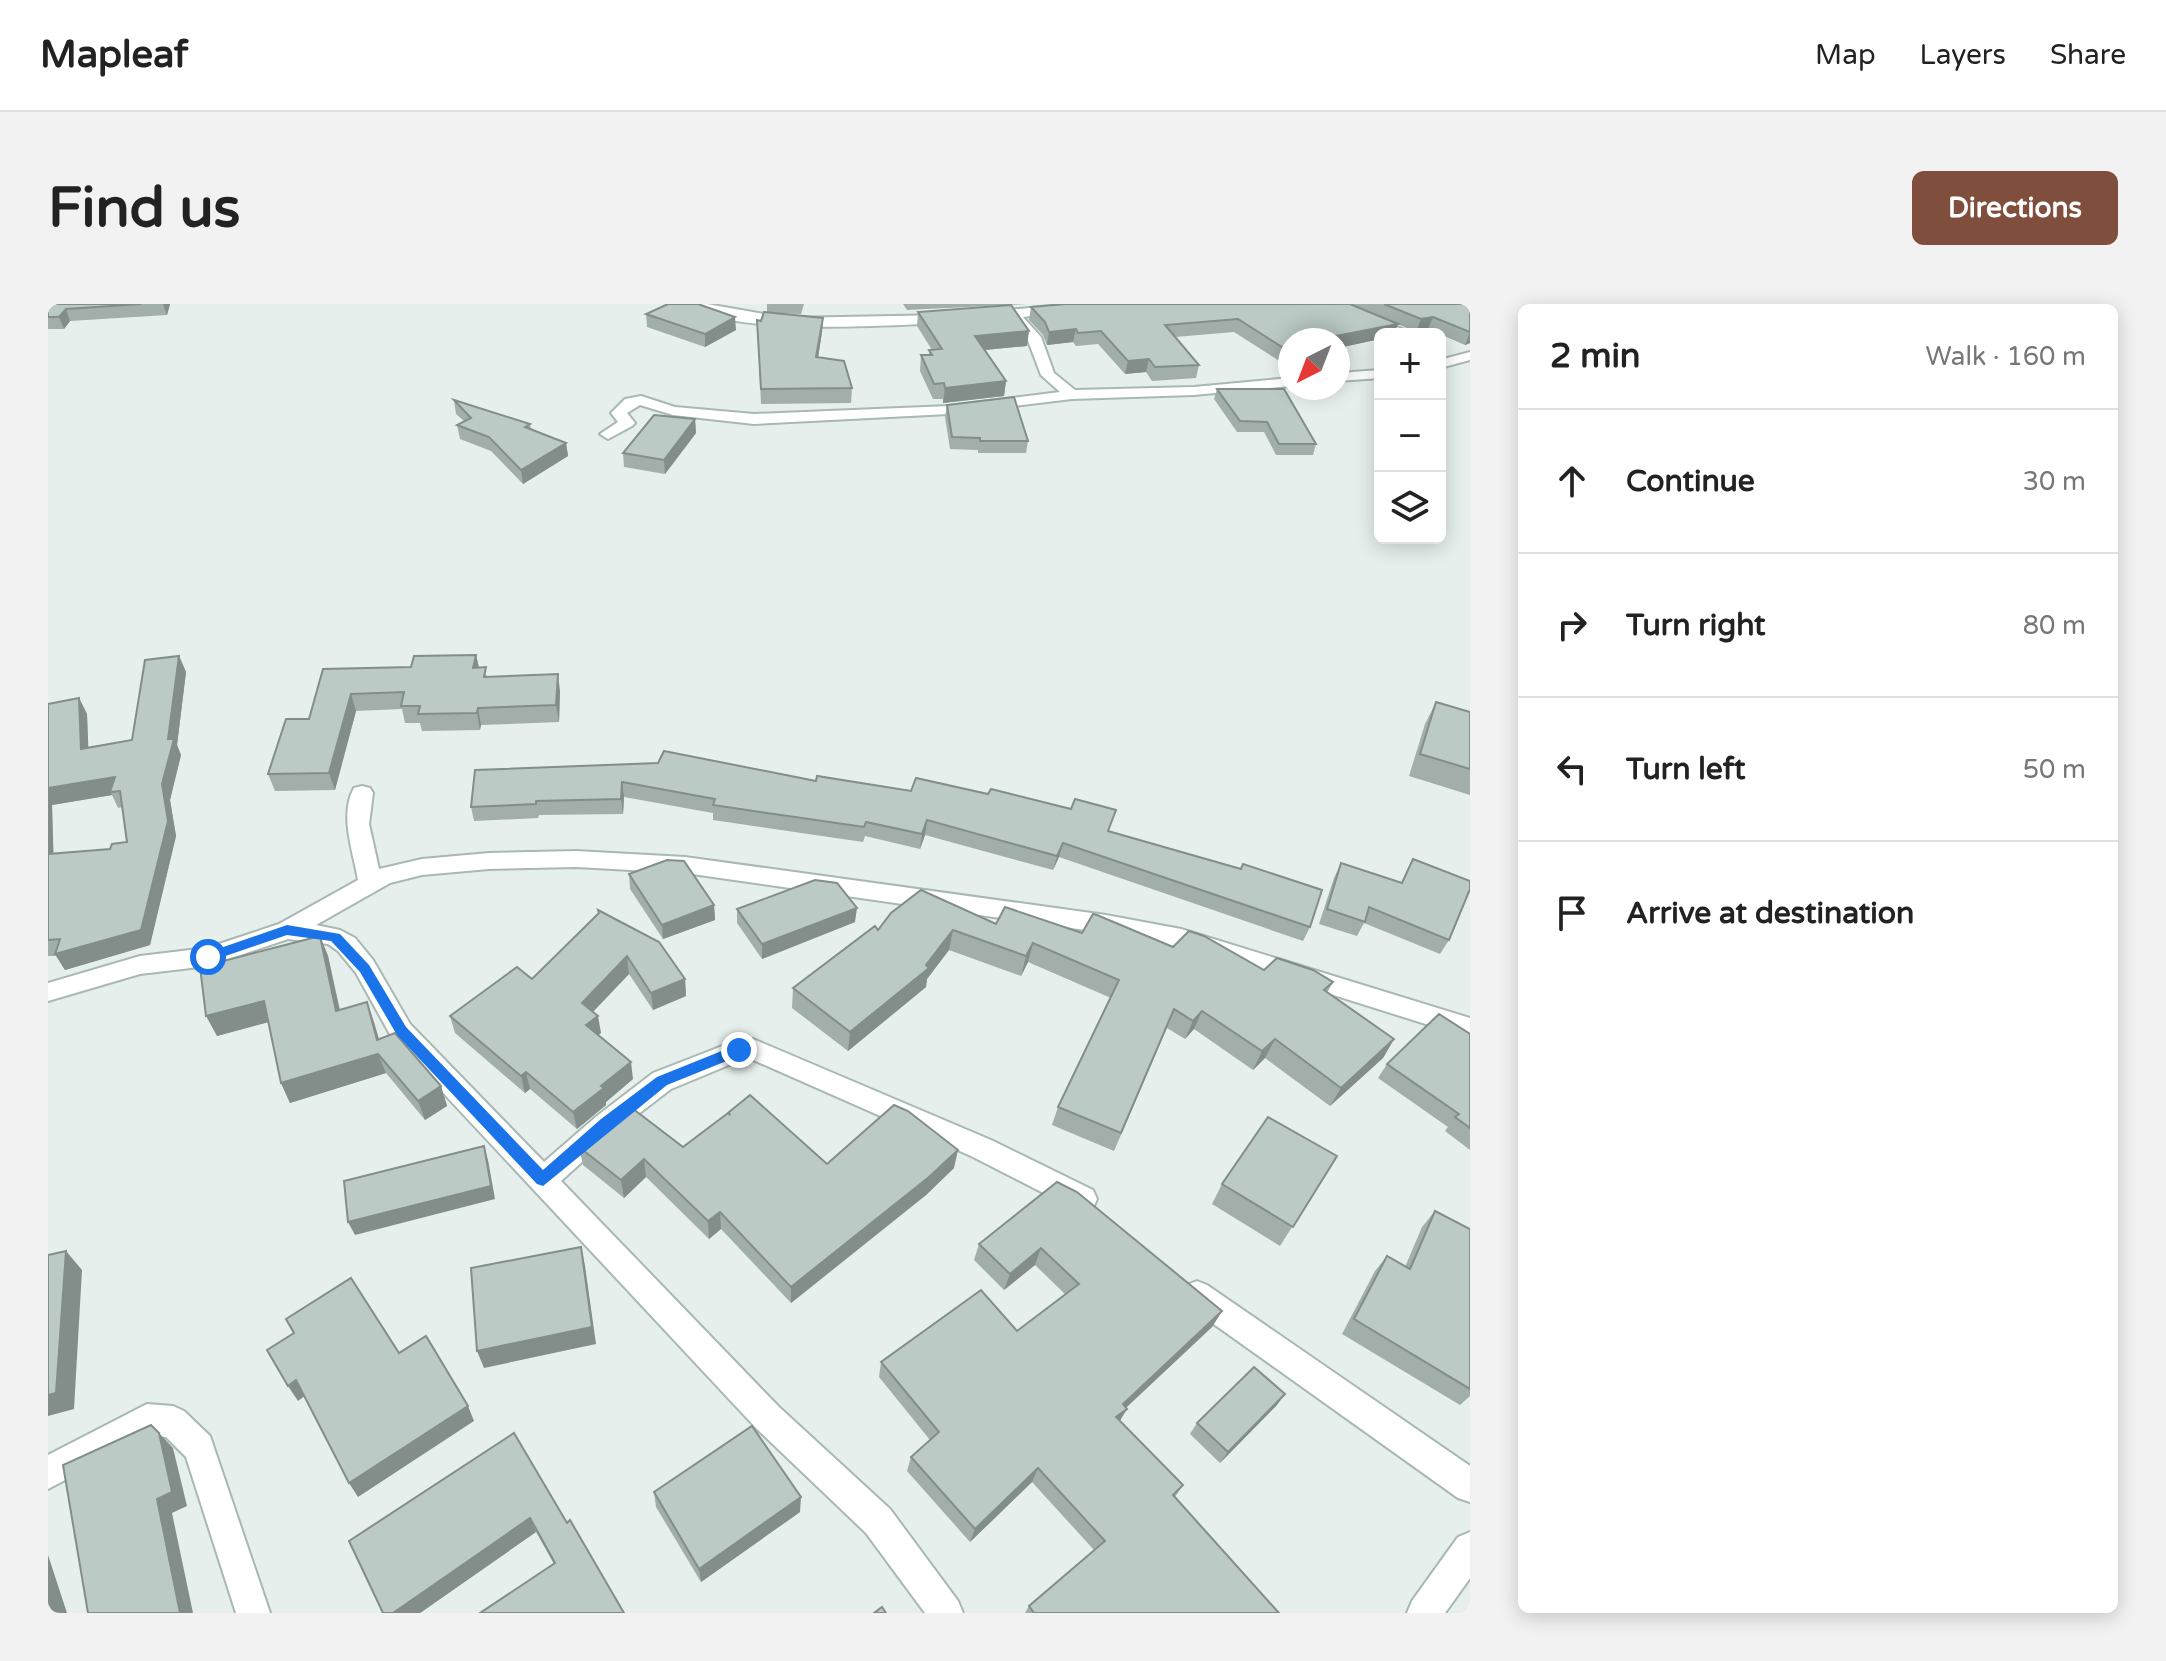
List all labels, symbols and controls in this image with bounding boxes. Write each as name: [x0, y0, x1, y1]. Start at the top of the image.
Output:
text: Mapleaf: [40, 32, 188, 78]
text: Map: [1815, 38, 1876, 72]
text: Layers: [1920, 38, 2006, 72]
text: Share: [2050, 38, 2126, 72]
button: Directions: [1912, 171, 2118, 245]
text: Find us: [48, 175, 240, 242]
north arrow: [1278, 328, 1350, 400]
map controls: [1374, 328, 1446, 544]
button: +: [1374, 328, 1446, 400]
text: 2 min: [1550, 336, 1641, 377]
text: Walk · 160 m: [1926, 341, 2086, 372]
button: −: [1374, 400, 1446, 472]
icon: ahead: [1550, 459, 1594, 503]
text: Continue: [1626, 463, 1755, 500]
text: 30 m: [2023, 466, 2086, 497]
button: layers: [1374, 472, 1446, 544]
icon: right: [1550, 603, 1594, 647]
text: Turn right: [1626, 607, 1766, 644]
text: 80 m: [2023, 610, 2086, 641]
icon: left: [1550, 747, 1594, 791]
text: Turn left: [1626, 751, 1745, 788]
text: 50 m: [2023, 754, 2086, 785]
icon: arrive: [1550, 891, 1594, 935]
text: Arrive at destination: [1626, 895, 1914, 932]
route start: [190, 939, 226, 975]
route end: [721, 1032, 757, 1068]

